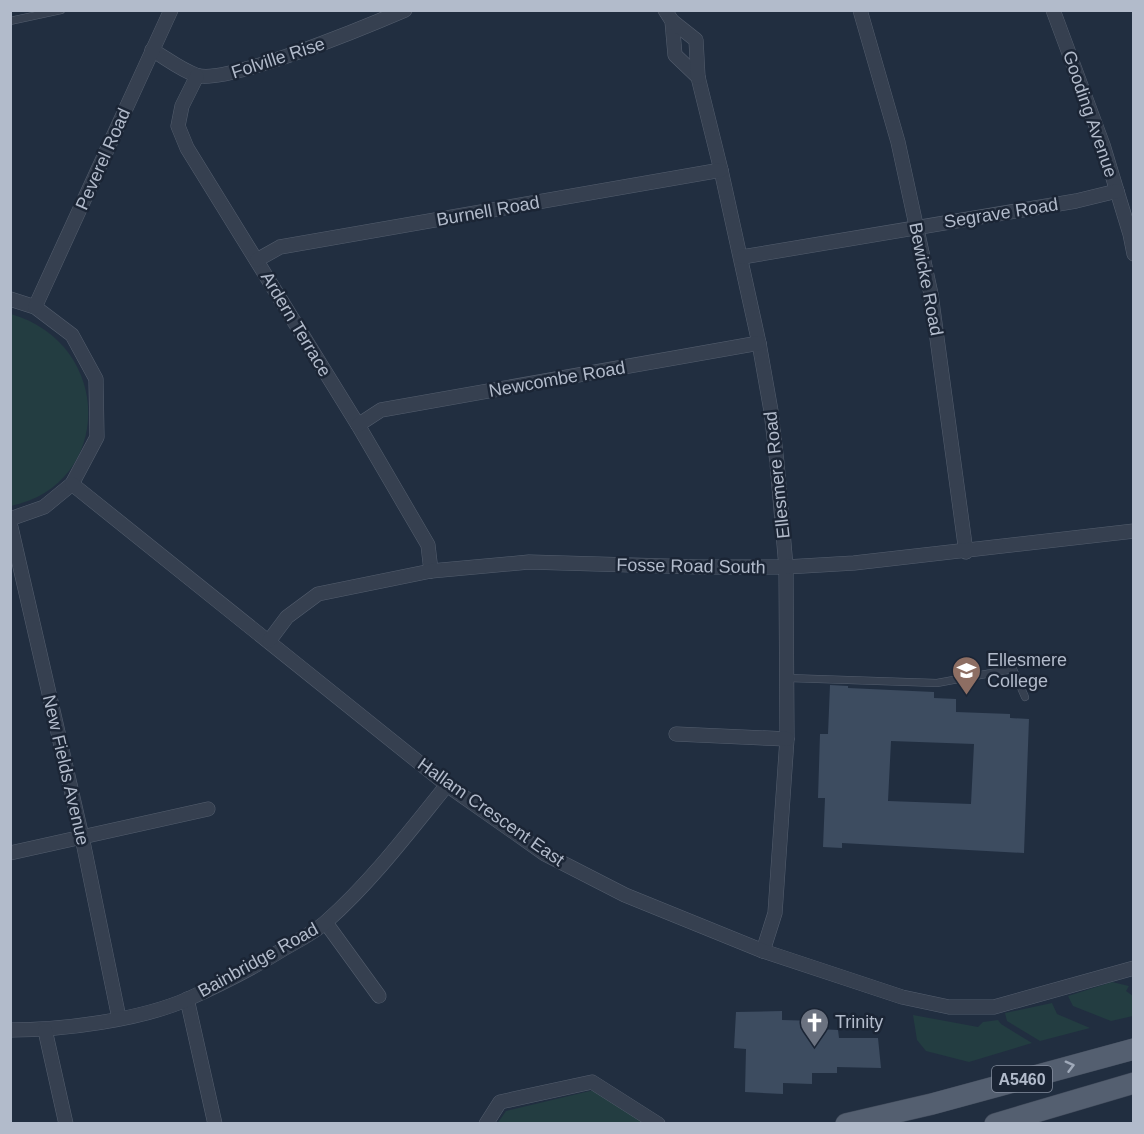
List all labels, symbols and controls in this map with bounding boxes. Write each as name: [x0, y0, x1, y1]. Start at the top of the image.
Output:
street label: Folville Rise: [229, 33, 327, 83]
street label: Gooding Avenue: [1059, 48, 1121, 180]
street label: Peverel Road: [72, 105, 134, 213]
street label: Burnell Road: [435, 192, 541, 230]
street label: Segrave Road: [943, 194, 1059, 232]
street label: Bewicke Road: [905, 221, 947, 337]
street label: Ardern Terrace: [257, 268, 335, 380]
street label: Newcombe Road: [487, 357, 627, 401]
street label: Ellesmere Road: [760, 410, 794, 540]
street label: Fosse Road South: [616, 555, 766, 577]
place label: Ellesmere College: [987, 650, 1067, 691]
school or university icon: Ellesmere College: [950, 654, 982, 696]
street label: New Fields Avenue: [39, 693, 93, 847]
street label: Hallam Crescent East: [414, 754, 568, 870]
street label: Bainbridge Road: [195, 919, 321, 1001]
church icon: Trinity: [798, 1006, 830, 1048]
place label: Trinity: [835, 1012, 883, 1032]
one-way arrow: [1064, 1061, 1074, 1073]
road number: A5460: [992, 1066, 1052, 1092]

